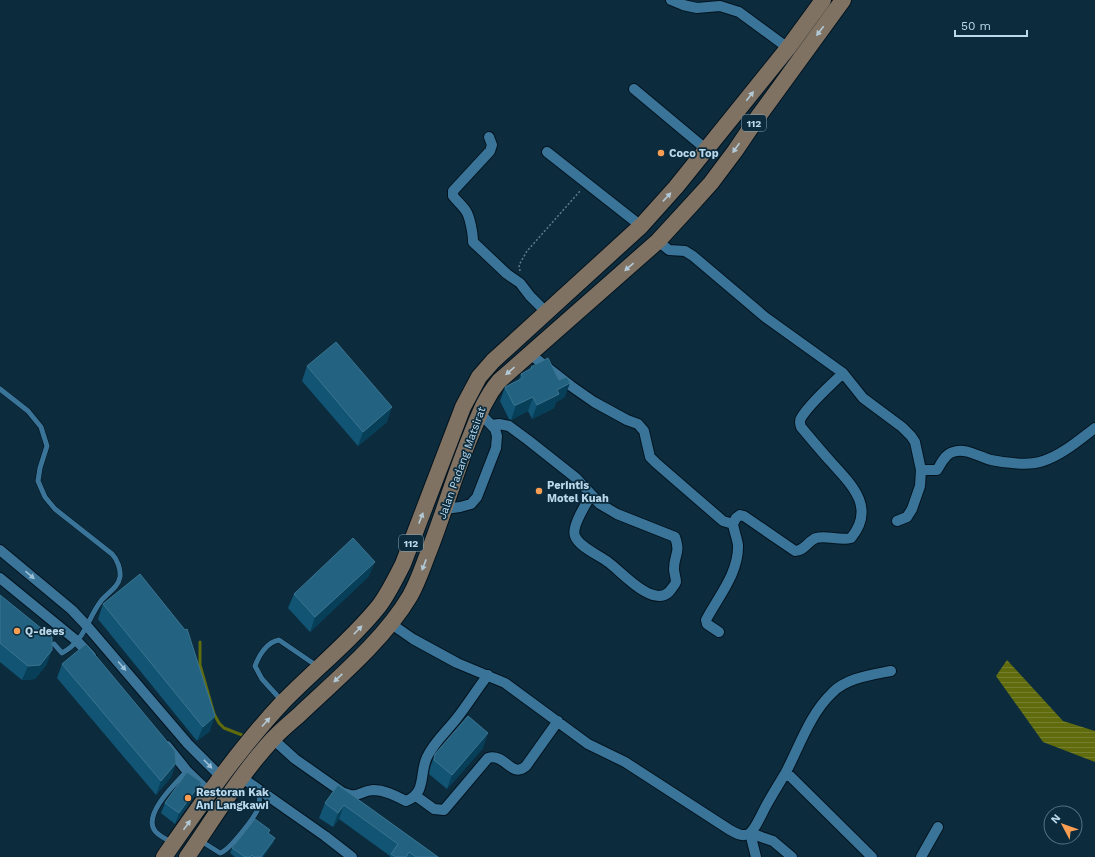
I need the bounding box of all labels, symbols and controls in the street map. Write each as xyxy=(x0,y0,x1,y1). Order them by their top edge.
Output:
scale bar xyxy=(955,12,1027,38)
text: 50 m xyxy=(961,19,991,33)
one-way arrow xyxy=(816,26,824,37)
one-way arrow xyxy=(745,91,754,102)
road number: 112 xyxy=(742,115,766,131)
one-way arrow xyxy=(732,143,740,154)
place label: Coco Top xyxy=(669,147,719,160)
marker: Coco Top xyxy=(656,148,666,158)
one-way arrow xyxy=(663,192,672,202)
one-way arrow xyxy=(624,262,634,272)
one-way arrow xyxy=(505,367,515,376)
street label: Jalan Padang Matsirat xyxy=(436,405,489,521)
place label: Perintis Motel Kuah xyxy=(547,479,609,505)
marker: Perintis Motel Kuah xyxy=(534,486,544,496)
one-way arrow xyxy=(418,511,424,523)
road number: 112 xyxy=(399,535,423,551)
one-way arrow xyxy=(421,559,427,571)
one-way arrow xyxy=(24,571,35,580)
place label: Q-dees xyxy=(25,625,65,638)
one-way arrow xyxy=(353,625,362,635)
marker: Q-dees xyxy=(12,626,22,636)
one-way arrow xyxy=(117,661,126,672)
one-way arrow xyxy=(333,673,343,683)
one-way arrow xyxy=(261,717,270,727)
one-way arrow xyxy=(203,759,212,769)
place label: Restoran Kak Ani Langkawi xyxy=(196,786,269,812)
marker: Restoran Kak Ani Langkawi xyxy=(183,793,193,803)
north arrow xyxy=(1043,805,1083,845)
text: N xyxy=(1048,811,1063,826)
one-way arrow xyxy=(183,820,191,831)

